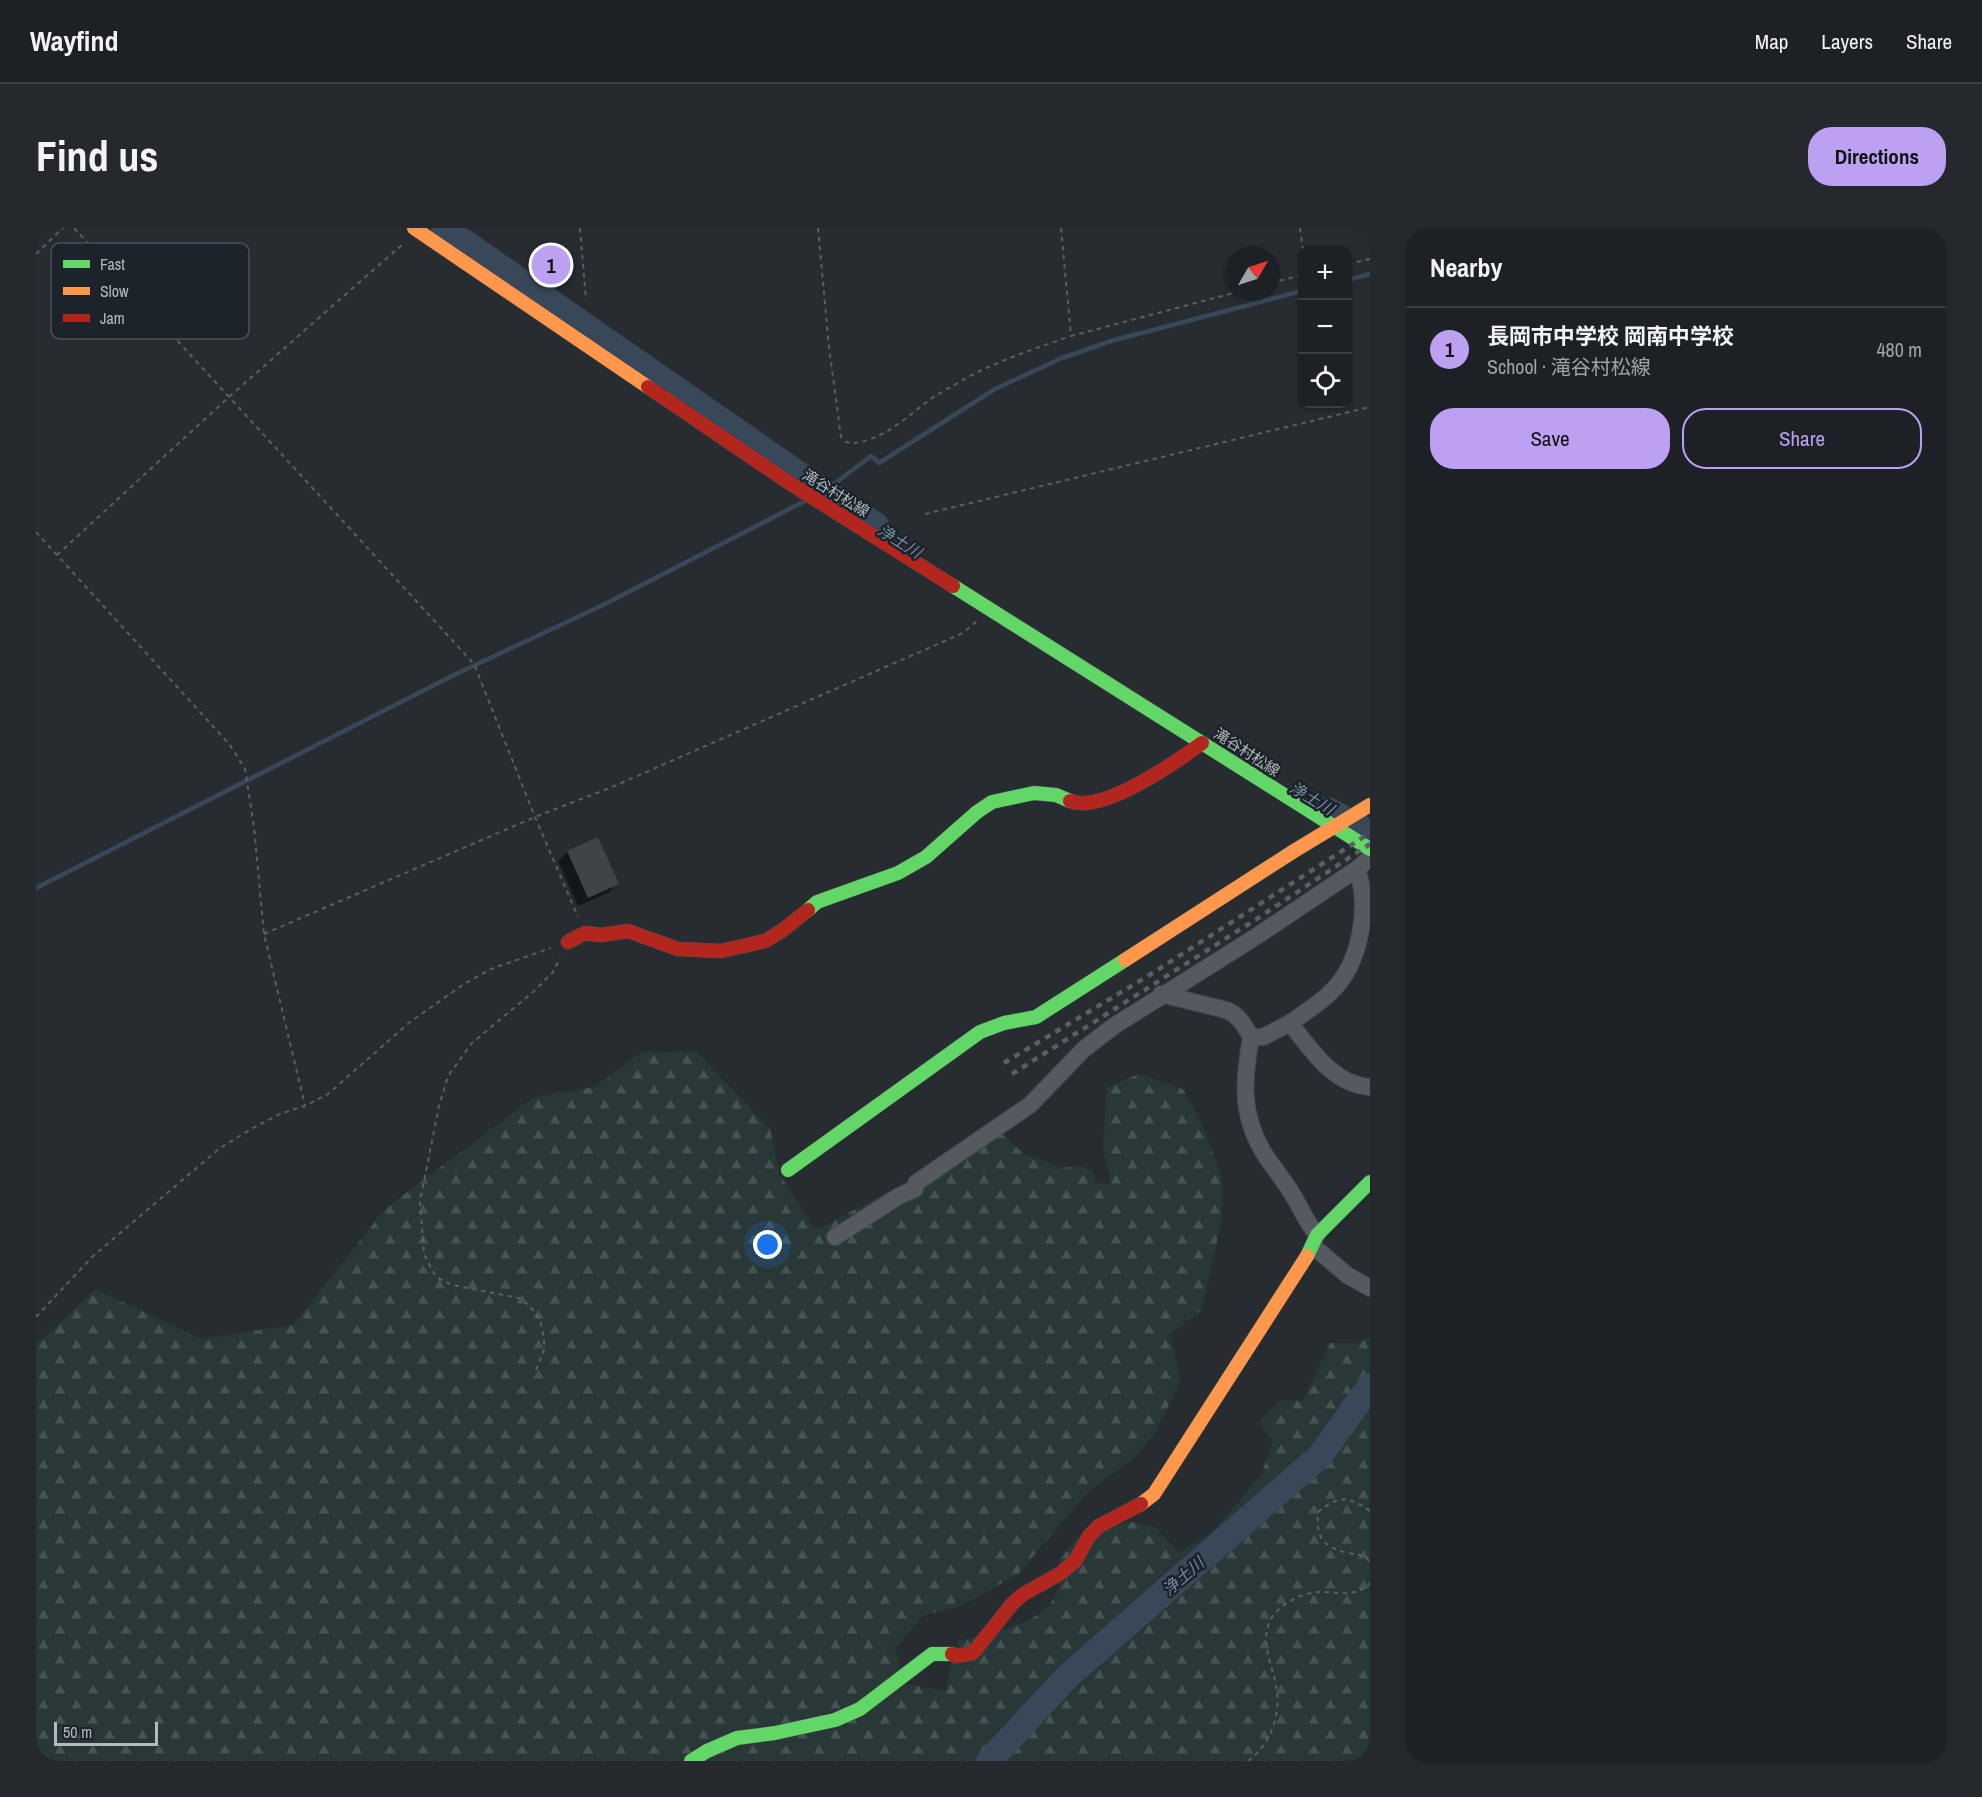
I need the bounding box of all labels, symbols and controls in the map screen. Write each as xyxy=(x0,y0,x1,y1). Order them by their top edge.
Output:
text: Wayfind xyxy=(30,22,118,60)
text: Map xyxy=(1755,27,1788,56)
text: Layers xyxy=(1821,27,1873,56)
text: Share xyxy=(1906,27,1952,56)
button: Directions xyxy=(1808,127,1946,186)
text: Find us xyxy=(36,128,158,184)
legend xyxy=(51,243,249,339)
pin: 1 xyxy=(532,243,570,288)
north arrow xyxy=(1226,246,1280,300)
map controls xyxy=(1298,246,1352,408)
button: + xyxy=(1298,246,1352,300)
text: Nearby xyxy=(1430,250,1502,285)
text: Fast xyxy=(100,253,125,275)
text: Slow xyxy=(100,280,129,302)
button: − xyxy=(1298,300,1352,354)
text: Jam xyxy=(100,307,125,329)
text: 長岡市中学校 岡南中学校 xyxy=(1487,321,1734,351)
text: 1 xyxy=(1445,336,1454,363)
text: 480 m xyxy=(1876,336,1922,363)
text: School · 滝谷村松線 xyxy=(1487,353,1651,380)
button: locate xyxy=(1298,354,1352,408)
button: Save xyxy=(1430,408,1670,469)
button: Share xyxy=(1682,408,1922,469)
street label: 滝谷村松線 xyxy=(799,464,873,522)
water label: 浄土川 xyxy=(874,519,928,564)
street label: 滝谷村松線 xyxy=(1210,723,1284,781)
water label: 浄土川 xyxy=(1286,776,1340,821)
your location xyxy=(753,1230,782,1259)
water label: 浄土川 xyxy=(1158,1551,1210,1600)
scale bar xyxy=(54,1719,158,1746)
text: 50 m xyxy=(63,1721,92,1743)

